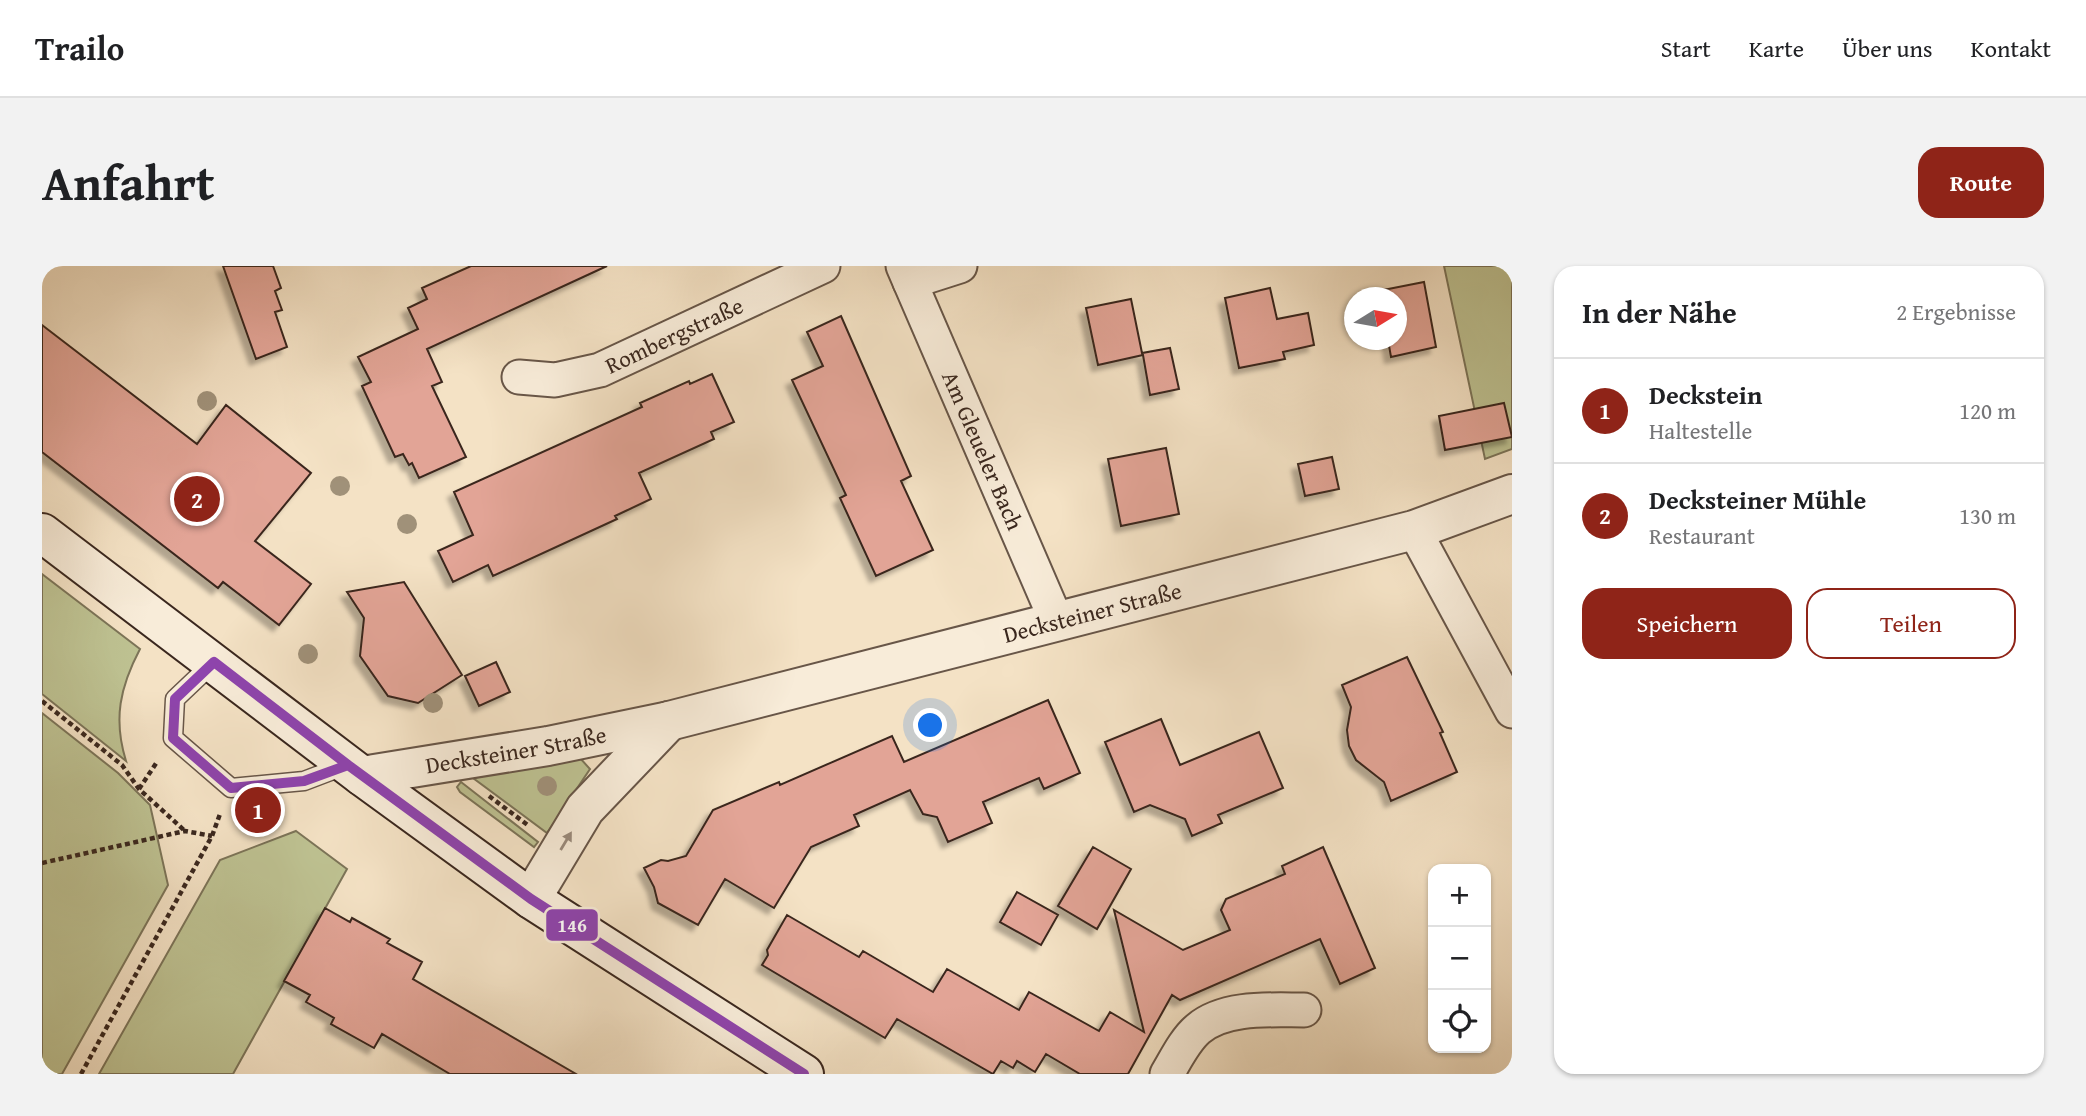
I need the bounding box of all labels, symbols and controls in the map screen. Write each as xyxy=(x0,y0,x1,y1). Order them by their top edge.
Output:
text: Trailo xyxy=(35,24,124,72)
text: Start xyxy=(1661,31,1711,66)
text: Karte xyxy=(1749,31,1804,66)
text: Über uns xyxy=(1842,31,1933,66)
text: Kontakt xyxy=(1971,31,2051,66)
text: Anfahrt xyxy=(42,146,215,218)
button: Route xyxy=(1918,147,2044,218)
north arrow xyxy=(1344,287,1407,350)
street label: Rombergstraße xyxy=(599,289,748,381)
text: In der Nähe xyxy=(1582,290,1737,334)
text: 2 Ergebnisse xyxy=(1896,295,2016,328)
street label: Am Gleueler Bach xyxy=(934,366,1032,535)
text: Deckstein xyxy=(1649,375,1762,414)
text: 1 xyxy=(1599,394,1611,427)
text: 120 m xyxy=(1959,394,2016,427)
text: Haltestelle xyxy=(1649,414,1752,447)
pin: 2 xyxy=(174,473,220,525)
text: Decksteiner Mühle xyxy=(1649,480,1866,519)
text: 2 xyxy=(1599,499,1611,532)
text: 130 m xyxy=(1959,499,2016,532)
text: Restaurant xyxy=(1649,519,1755,552)
street label: Decksteiner Straße xyxy=(1000,573,1185,651)
button: Speichern xyxy=(1582,588,1792,659)
button: Teilen xyxy=(1806,588,2016,659)
your location xyxy=(913,708,947,742)
street label: Decksteiner Straße xyxy=(423,717,609,782)
pin: 1 xyxy=(235,784,281,836)
one-way arrow xyxy=(560,831,572,850)
map controls xyxy=(1428,864,1491,1053)
button: + xyxy=(1428,864,1491,927)
line badge: 146 xyxy=(545,908,599,942)
text: 146 xyxy=(557,911,587,939)
button: − xyxy=(1428,927,1491,990)
button: locate xyxy=(1428,990,1491,1053)

